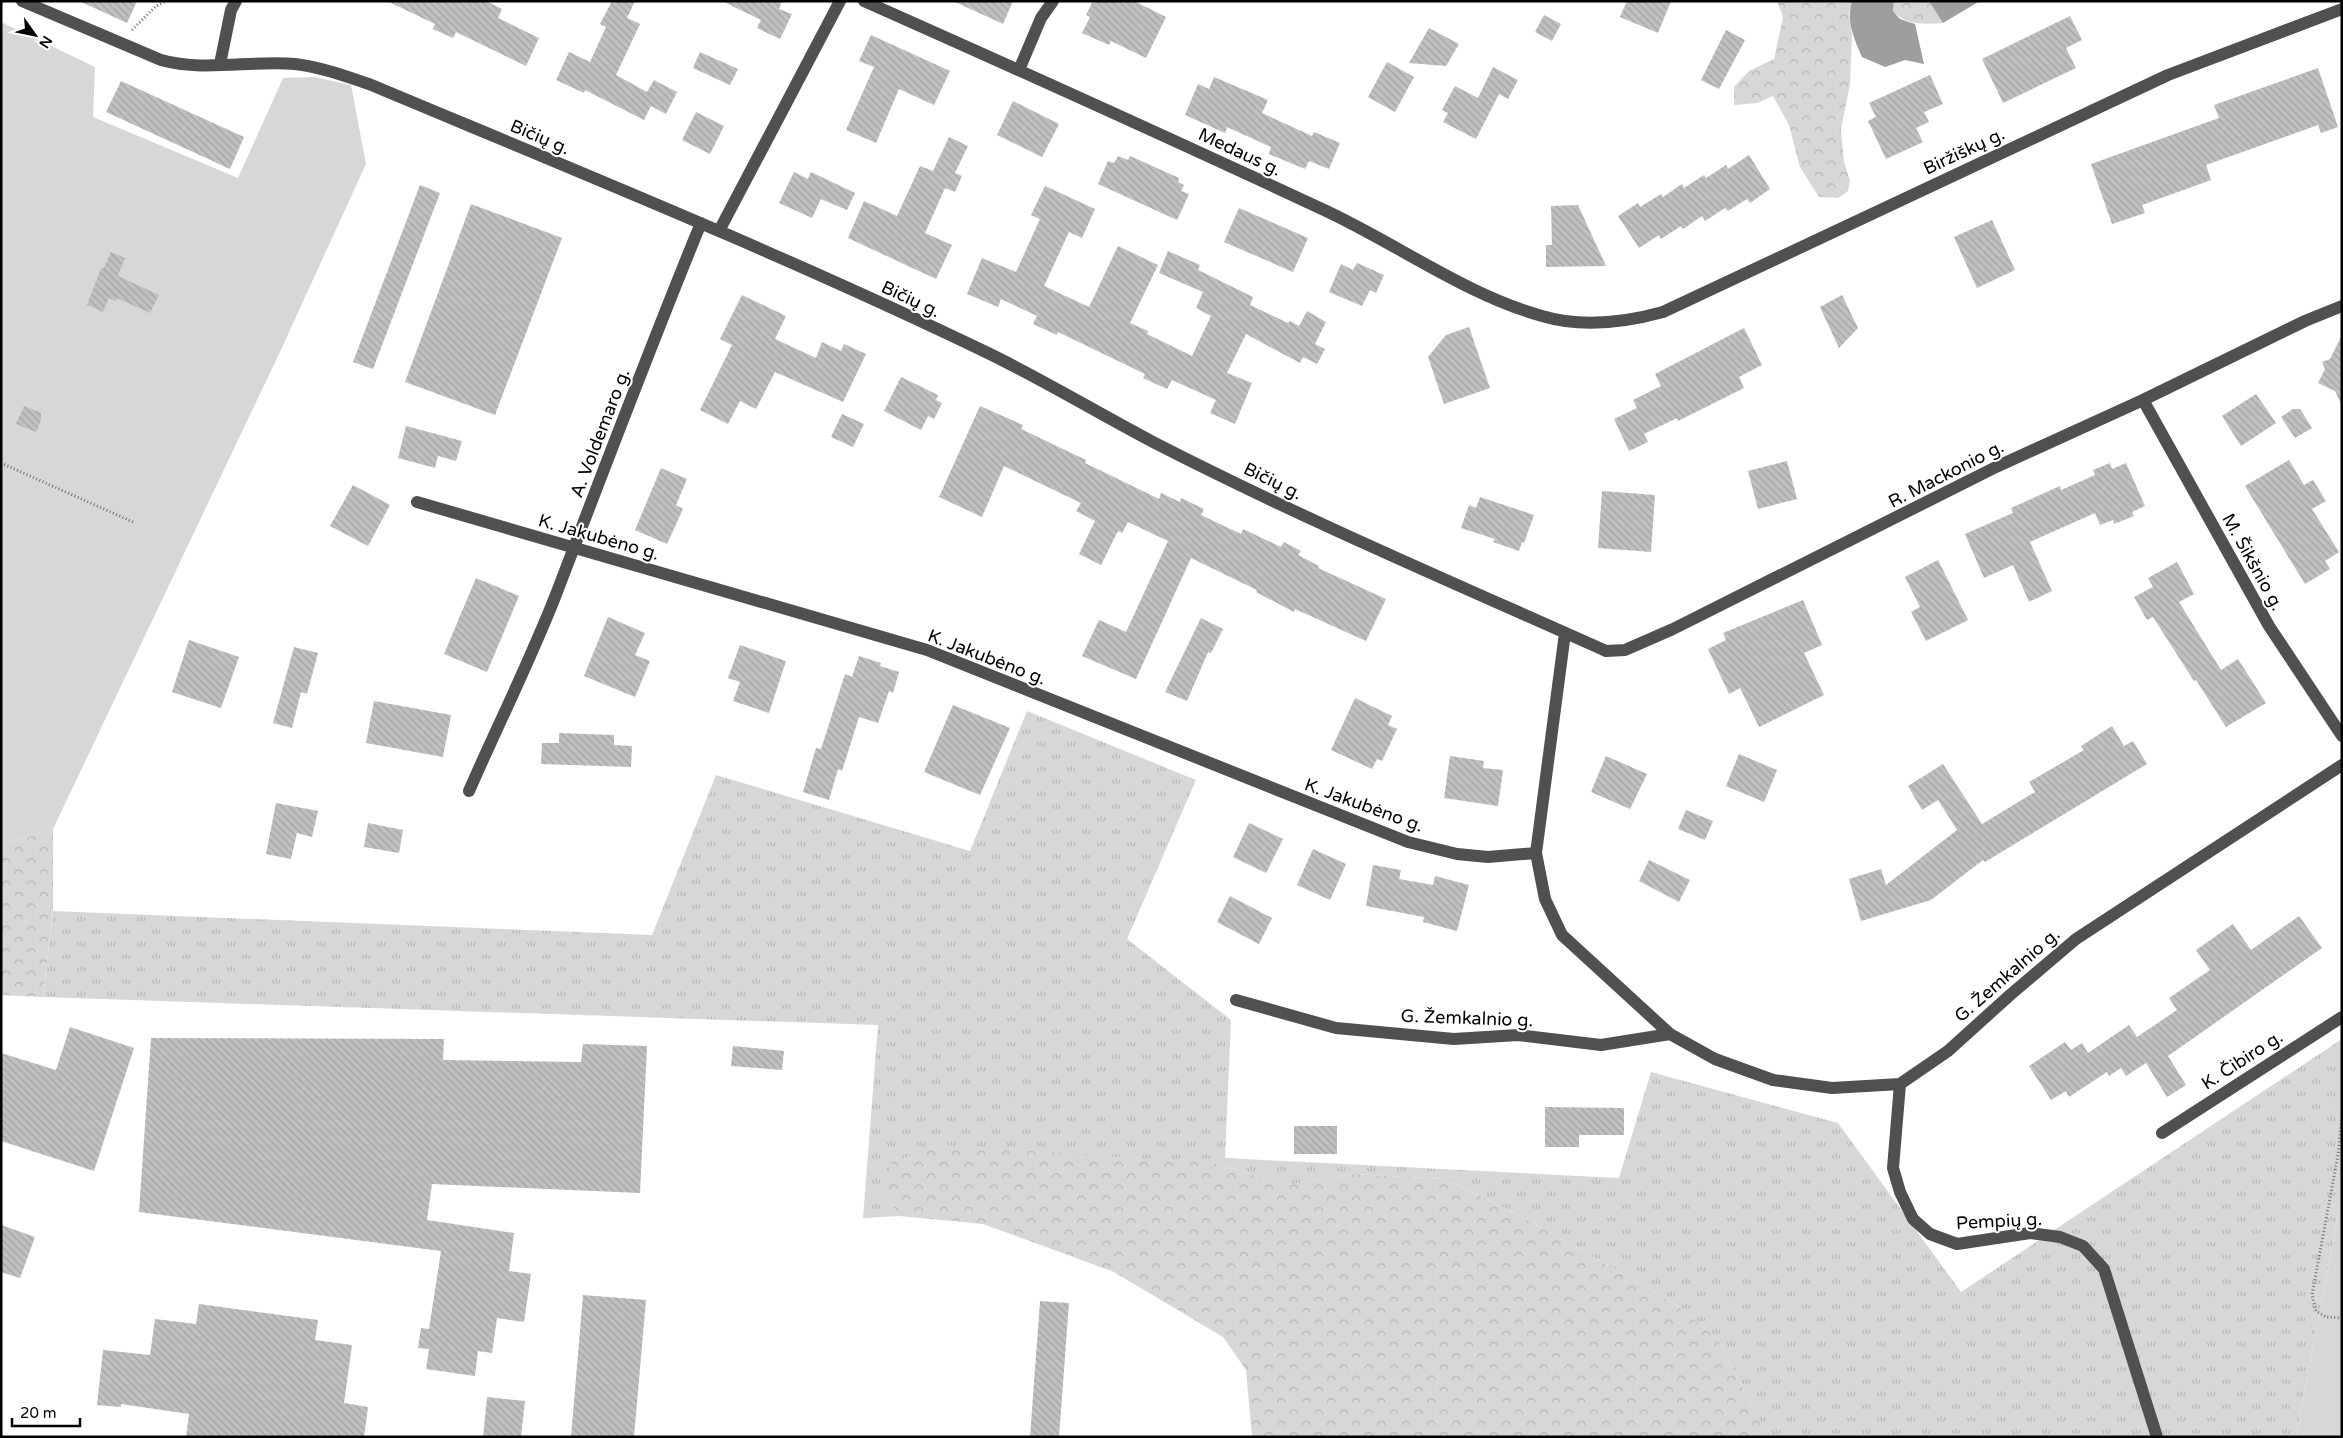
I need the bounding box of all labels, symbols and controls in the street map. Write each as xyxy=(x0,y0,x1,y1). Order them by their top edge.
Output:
north arrow xyxy=(10,10,60,60)
text: N xyxy=(35,32,56,51)
street label: Bičių g. xyxy=(507,115,573,159)
street label: Medaus g. xyxy=(1195,123,1285,181)
street label: Biržiškų g. xyxy=(1920,123,2008,179)
street label: Bičių g. xyxy=(878,276,944,322)
street label: A. Voldemaro g. xyxy=(565,365,635,501)
street label: R. Mackonio g. xyxy=(1884,435,2008,513)
street label: Bičių g. xyxy=(1240,457,1306,505)
street label: K. Jakubėno g. xyxy=(536,509,662,565)
street label: M. Šikšnio g. xyxy=(2217,510,2289,614)
street label: K. Jakubėno g. xyxy=(925,624,1049,690)
street label: K. Jakubėno g. xyxy=(1302,773,1426,837)
street label: G. Žemkalnio g. xyxy=(1950,923,2064,1027)
street label: G. Žemkalnio g. xyxy=(1400,1005,1534,1031)
street label: K. Čibiro g. xyxy=(2197,1026,2287,1094)
street label: Pempių g. xyxy=(1955,1208,2043,1234)
scale bar xyxy=(12,1396,80,1428)
text: 20 m xyxy=(20,1404,57,1422)

